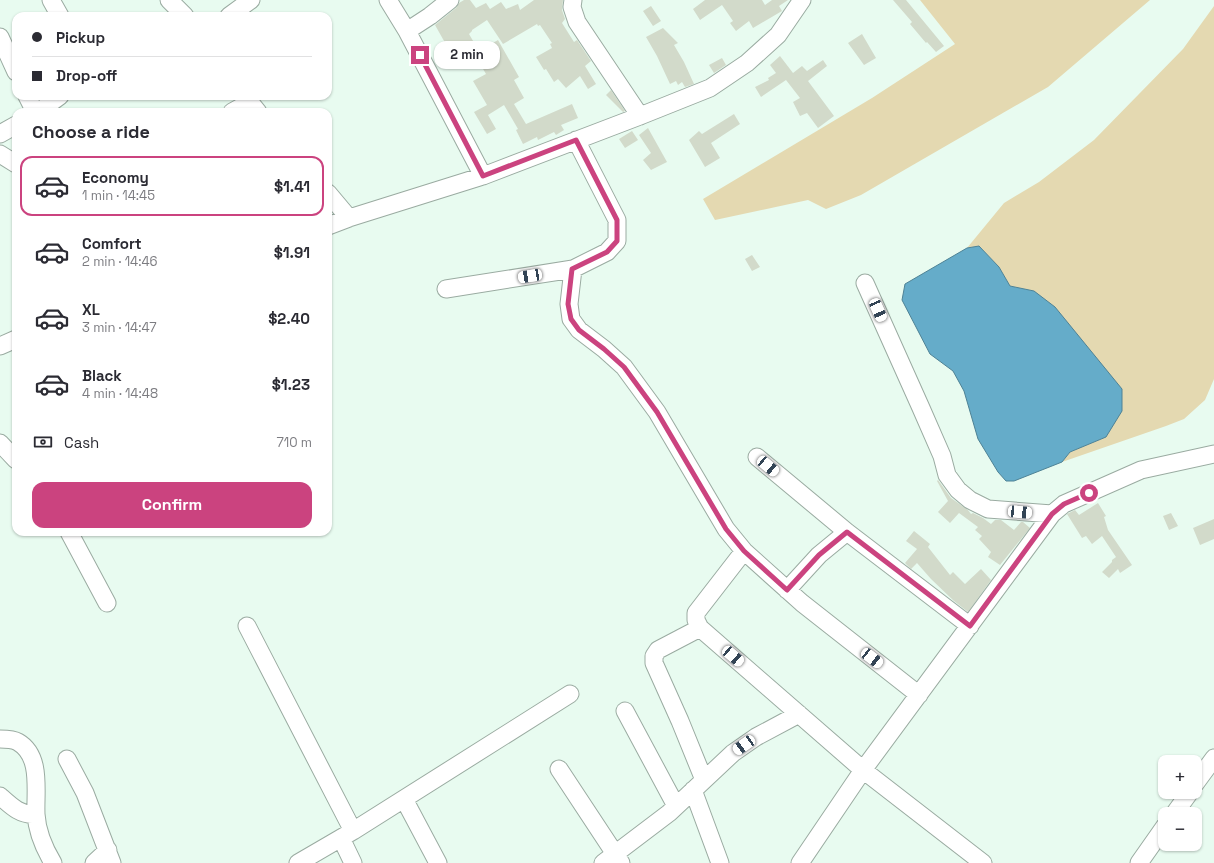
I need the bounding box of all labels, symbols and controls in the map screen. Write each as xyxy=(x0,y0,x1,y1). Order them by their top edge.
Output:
text: Pickup xyxy=(56,28,105,47)
callout: 2 min xyxy=(434,41,500,69)
route end xyxy=(411,46,429,64)
text: 2 min xyxy=(450,46,484,63)
text: Drop-off xyxy=(56,66,117,85)
text: Choose a ride xyxy=(32,120,150,143)
icon: car xyxy=(34,168,70,204)
text: Economy xyxy=(82,168,149,187)
text: $1.41 xyxy=(274,177,310,196)
text: 1 min · 14:45 xyxy=(82,187,155,204)
icon: car xyxy=(34,234,70,270)
text: Comfort xyxy=(82,234,142,253)
text: $1.91 xyxy=(274,243,310,262)
text: 2 min · 14:46 xyxy=(82,253,158,270)
car xyxy=(517,268,543,284)
car xyxy=(868,297,888,323)
icon: car xyxy=(34,300,70,336)
text: XL xyxy=(82,300,100,319)
text: $2.40 xyxy=(268,309,310,328)
text: 3 min · 14:47 xyxy=(82,319,157,336)
icon: car xyxy=(34,366,70,402)
text: Black xyxy=(82,366,122,385)
text: $1.23 xyxy=(272,375,310,394)
text: 4 min · 14:48 xyxy=(82,385,158,402)
icon: cash xyxy=(32,431,54,453)
text: Cash xyxy=(64,433,99,452)
text: 710 m xyxy=(277,434,312,451)
car xyxy=(755,454,781,478)
button: Confirm xyxy=(32,482,312,528)
route start xyxy=(1080,484,1098,502)
car xyxy=(1008,505,1032,519)
car xyxy=(720,644,746,668)
car xyxy=(859,646,885,670)
car xyxy=(731,733,757,757)
map controls xyxy=(1158,755,1202,851)
button: + xyxy=(1158,755,1202,799)
button: − xyxy=(1158,807,1202,851)

